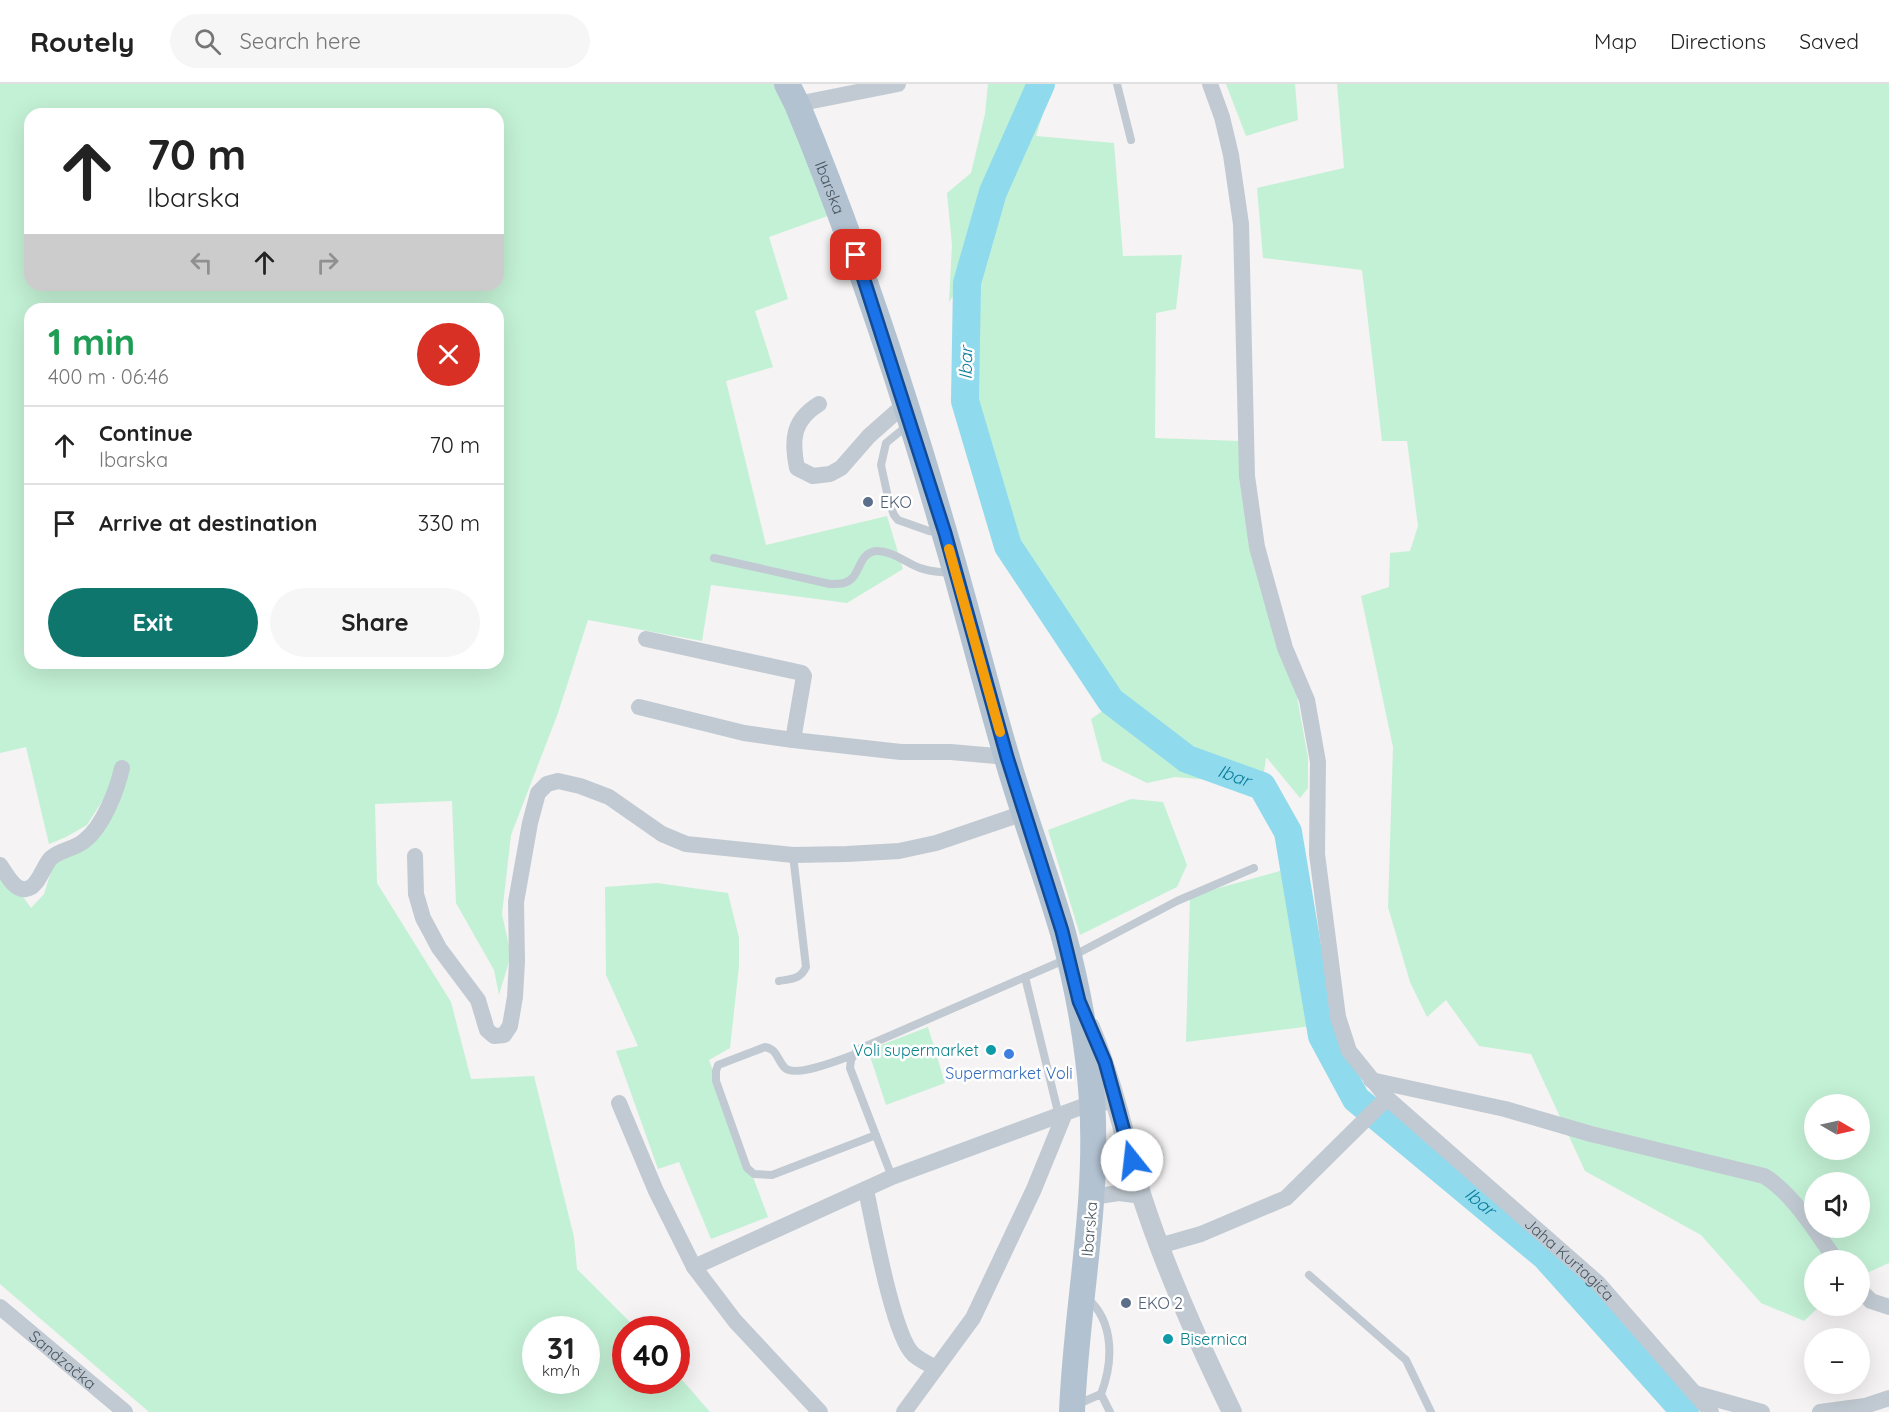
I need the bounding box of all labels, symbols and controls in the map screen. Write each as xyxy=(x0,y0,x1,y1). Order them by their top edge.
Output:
search box xyxy=(170,14,590,68)
text: Routely xyxy=(30,24,134,59)
icon: search xyxy=(191,25,224,58)
text: Search here xyxy=(239,27,361,55)
text: Map xyxy=(1594,28,1637,54)
text: Directions xyxy=(1670,28,1766,54)
text: Saved xyxy=(1799,28,1859,54)
text: 70 m xyxy=(147,128,246,181)
icon: ahead xyxy=(48,132,126,210)
street label: Ibarska xyxy=(811,158,849,217)
text: Ibarska xyxy=(147,180,240,214)
pin xyxy=(830,229,881,280)
icon: arrive xyxy=(839,238,872,271)
icon: left xyxy=(185,246,218,279)
icon: ahead xyxy=(248,246,281,279)
icon: right xyxy=(311,246,344,279)
text: 1 min xyxy=(48,319,135,364)
button: close xyxy=(417,323,480,386)
water label: Ibar xyxy=(954,344,977,380)
text: 400 m · 06:46 xyxy=(48,364,169,389)
text: Continue xyxy=(99,419,193,447)
icon: ahead xyxy=(48,429,81,462)
text: 70 m xyxy=(430,431,480,459)
text: Ibarska xyxy=(99,447,168,472)
place label: EKO xyxy=(880,492,912,512)
marker: EKO xyxy=(861,495,875,509)
icon: arrive xyxy=(48,507,81,540)
text: Arrive at destination xyxy=(99,509,317,537)
text: 330 m xyxy=(418,509,480,537)
button: Exit xyxy=(48,588,258,657)
button: Share xyxy=(270,588,480,657)
water label: Ibar xyxy=(1215,759,1256,793)
place label: Voli supermarket xyxy=(853,1040,979,1060)
marker: Voli supermarket xyxy=(984,1043,998,1057)
marker: Supermarket Voli xyxy=(1002,1047,1016,1061)
place label: Supermarket Voli xyxy=(945,1063,1073,1083)
north arrow xyxy=(1804,1094,1870,1160)
map controls xyxy=(1804,1094,1870,1394)
position arrow xyxy=(1100,1128,1164,1192)
button: sound xyxy=(1804,1172,1870,1238)
water label: Ibar xyxy=(1460,1182,1502,1222)
street label: Ibarska xyxy=(1077,1201,1101,1257)
street label: Jaha Kurtagića xyxy=(1521,1213,1619,1305)
button: + xyxy=(1804,1250,1870,1316)
place label: EKO 2 xyxy=(1138,1293,1183,1313)
marker: EKO 2 xyxy=(1119,1296,1133,1310)
speed limit sign: 40 xyxy=(612,1316,690,1394)
street label: Sandzačka xyxy=(25,1326,100,1394)
button: − xyxy=(1804,1328,1870,1394)
text: 31 xyxy=(547,1329,575,1367)
place label: Bisernica xyxy=(1180,1329,1247,1349)
marker: Bisernica xyxy=(1161,1332,1175,1346)
text: km/h xyxy=(542,1361,580,1380)

